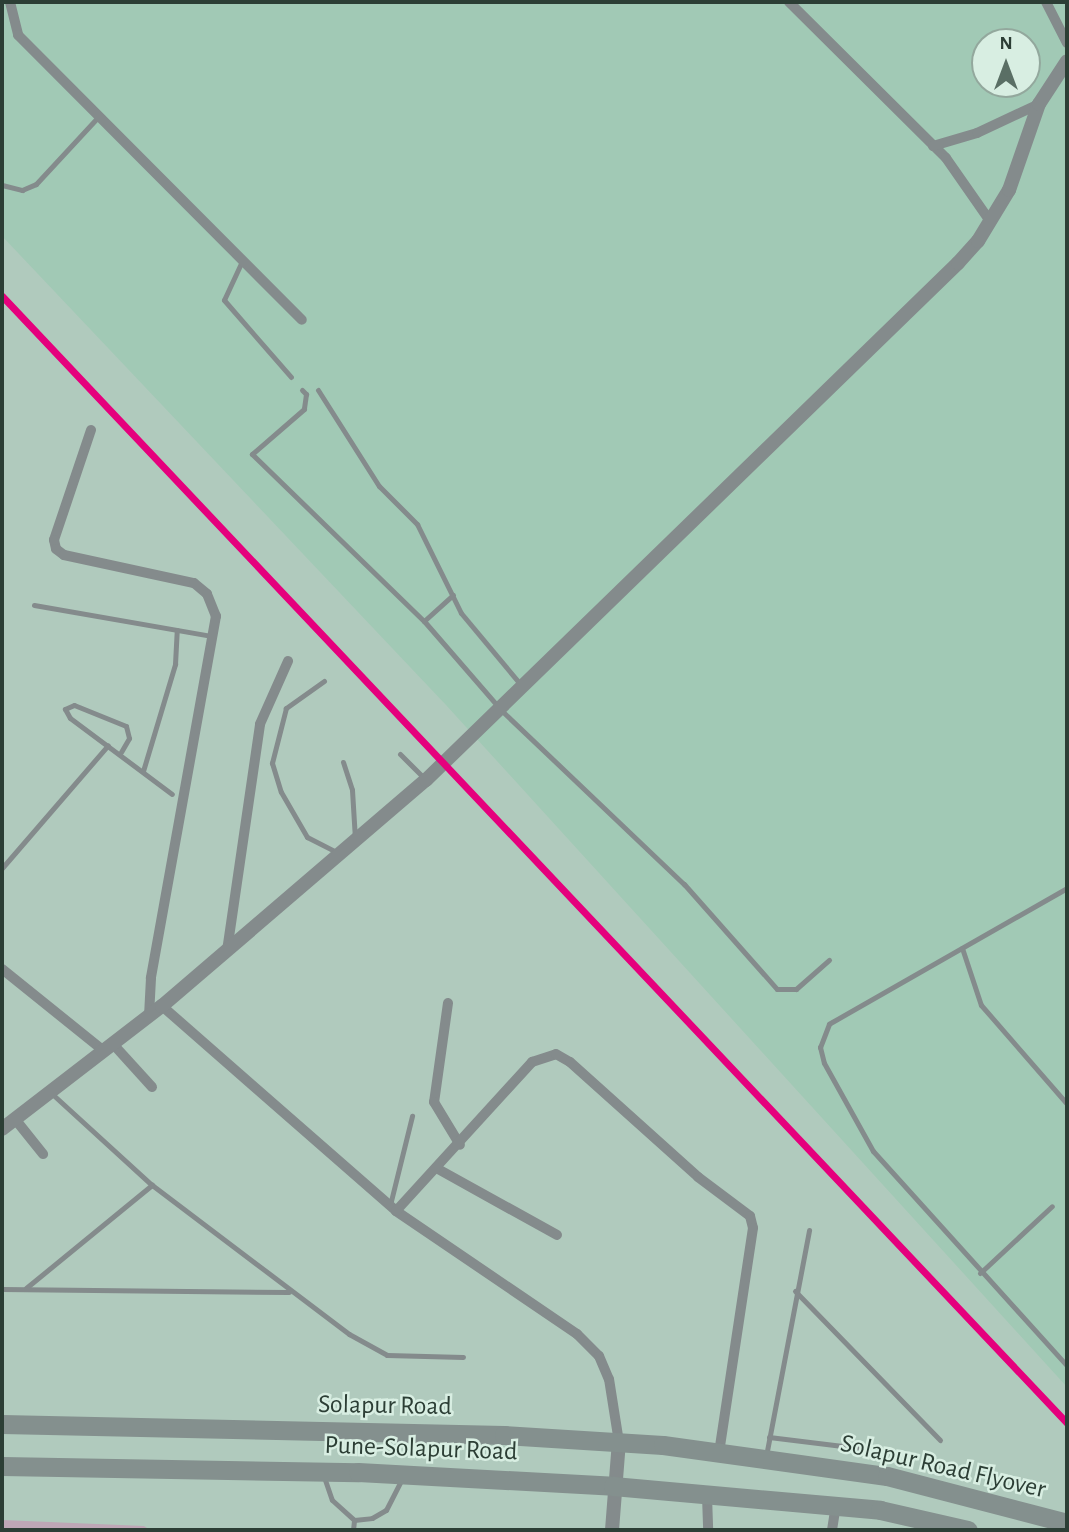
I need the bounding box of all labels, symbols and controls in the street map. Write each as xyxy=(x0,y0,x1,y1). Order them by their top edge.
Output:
north arrow xyxy=(971,28,1041,98)
text: N xyxy=(999,34,1013,53)
street label: Solapur Road xyxy=(318,1389,452,1423)
street label: Solapur Road Flyover xyxy=(837,1428,1049,1506)
street label: Pune-Solapur Road xyxy=(324,1430,518,1468)

